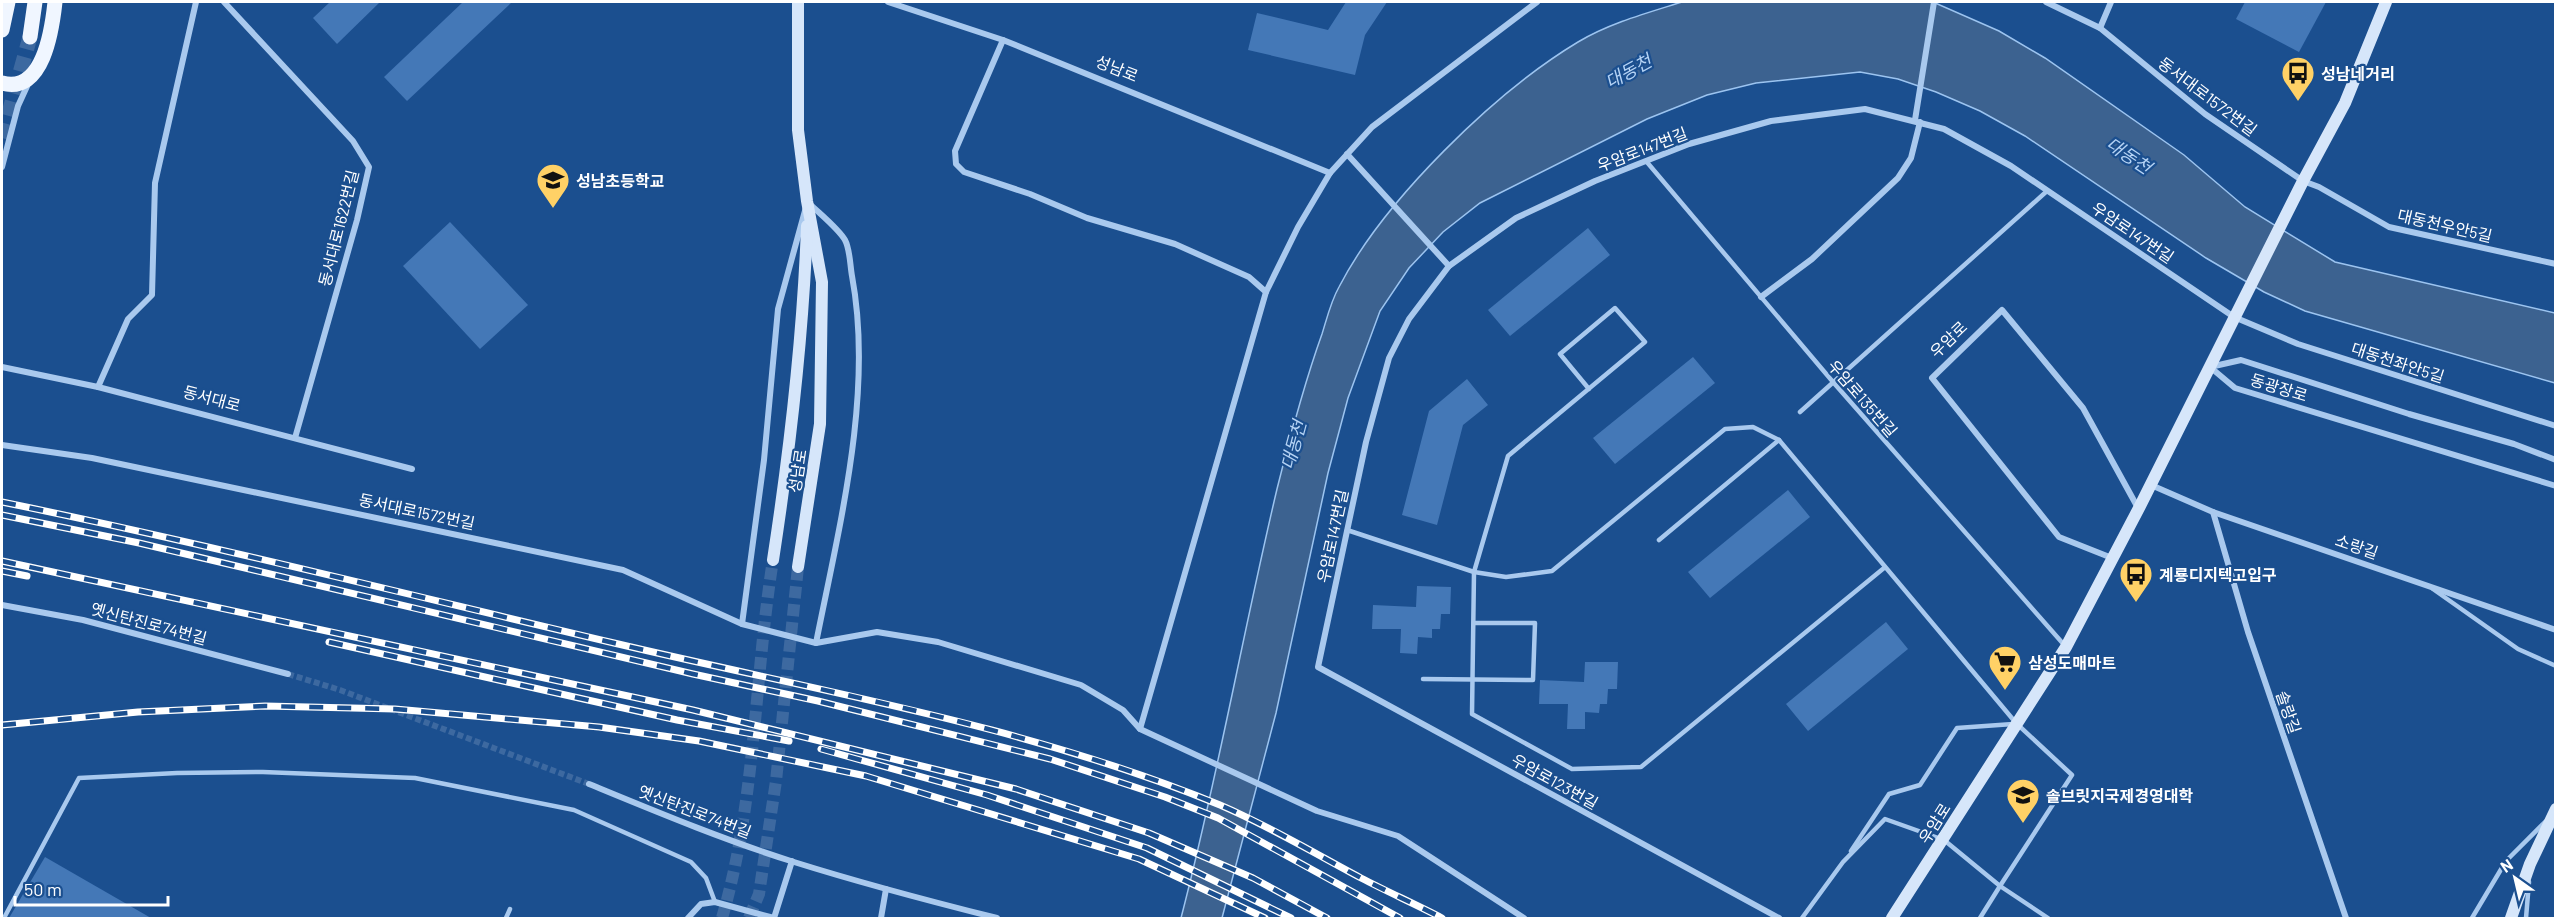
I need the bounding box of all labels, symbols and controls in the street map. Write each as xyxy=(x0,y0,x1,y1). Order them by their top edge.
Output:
water label: 대동천 xyxy=(1601,48,1657,93)
street label: 성남로 xyxy=(1093,51,1141,85)
street label: 동서대로1572번길 xyxy=(2155,53,2261,139)
bus stop icon: 성남네거리 xyxy=(2280,55,2316,102)
place label: 성남네거리 xyxy=(2321,64,2395,83)
street label: 우암로147번길 xyxy=(1594,123,1690,175)
water label: 대동천 xyxy=(2102,132,2158,179)
school or university icon: 성남초등학교 xyxy=(535,162,571,209)
street label: 동서대로1622번길 xyxy=(314,168,362,288)
place label: 성남초등학교 xyxy=(576,171,665,190)
street label: 우암로147번길 xyxy=(2088,198,2178,266)
street label: 대동천우안5길 xyxy=(2396,205,2494,245)
street label: 우암로 xyxy=(1926,317,1971,361)
street label: 대동천좌안5길 xyxy=(2349,338,2447,386)
street label: 우암로135번길 xyxy=(1824,356,1902,440)
street label: 동광장로 xyxy=(2248,369,2310,405)
street label: 동서대로 xyxy=(181,381,243,415)
water label: 대동천 xyxy=(1276,416,1311,472)
street label: 성남로 xyxy=(784,447,810,494)
street label: 우암로147번길 xyxy=(1313,488,1351,584)
street label: 동서대로1572번길 xyxy=(357,489,477,533)
street label: 소랑길 xyxy=(2333,530,2381,562)
bus stop icon: 계룡디지텍고입구 xyxy=(2118,556,2154,603)
place label: 계룡디지텍고입구 xyxy=(2159,565,2277,584)
street label: 옛신탄진로74번길 xyxy=(89,598,209,648)
supermarket icon: 삼성도매마트 xyxy=(1987,644,2023,691)
place label: 삼성도매마트 xyxy=(2028,653,2117,672)
street label: 솔랑길 xyxy=(2273,688,2305,736)
street label: 우암로123번길 xyxy=(1508,749,1602,813)
school or university icon: 솔브릿지국제경영대학 xyxy=(2005,777,2041,824)
street label: 옛신탄진로74번길 xyxy=(636,781,754,841)
place label: 솔브릿지국제경영대학 xyxy=(2046,786,2193,805)
street label: 우암로 xyxy=(1914,799,1954,847)
north arrow xyxy=(2485,848,2545,908)
text: N xyxy=(2497,854,2516,876)
scale bar xyxy=(15,869,168,907)
text: 50 m xyxy=(24,878,62,900)

